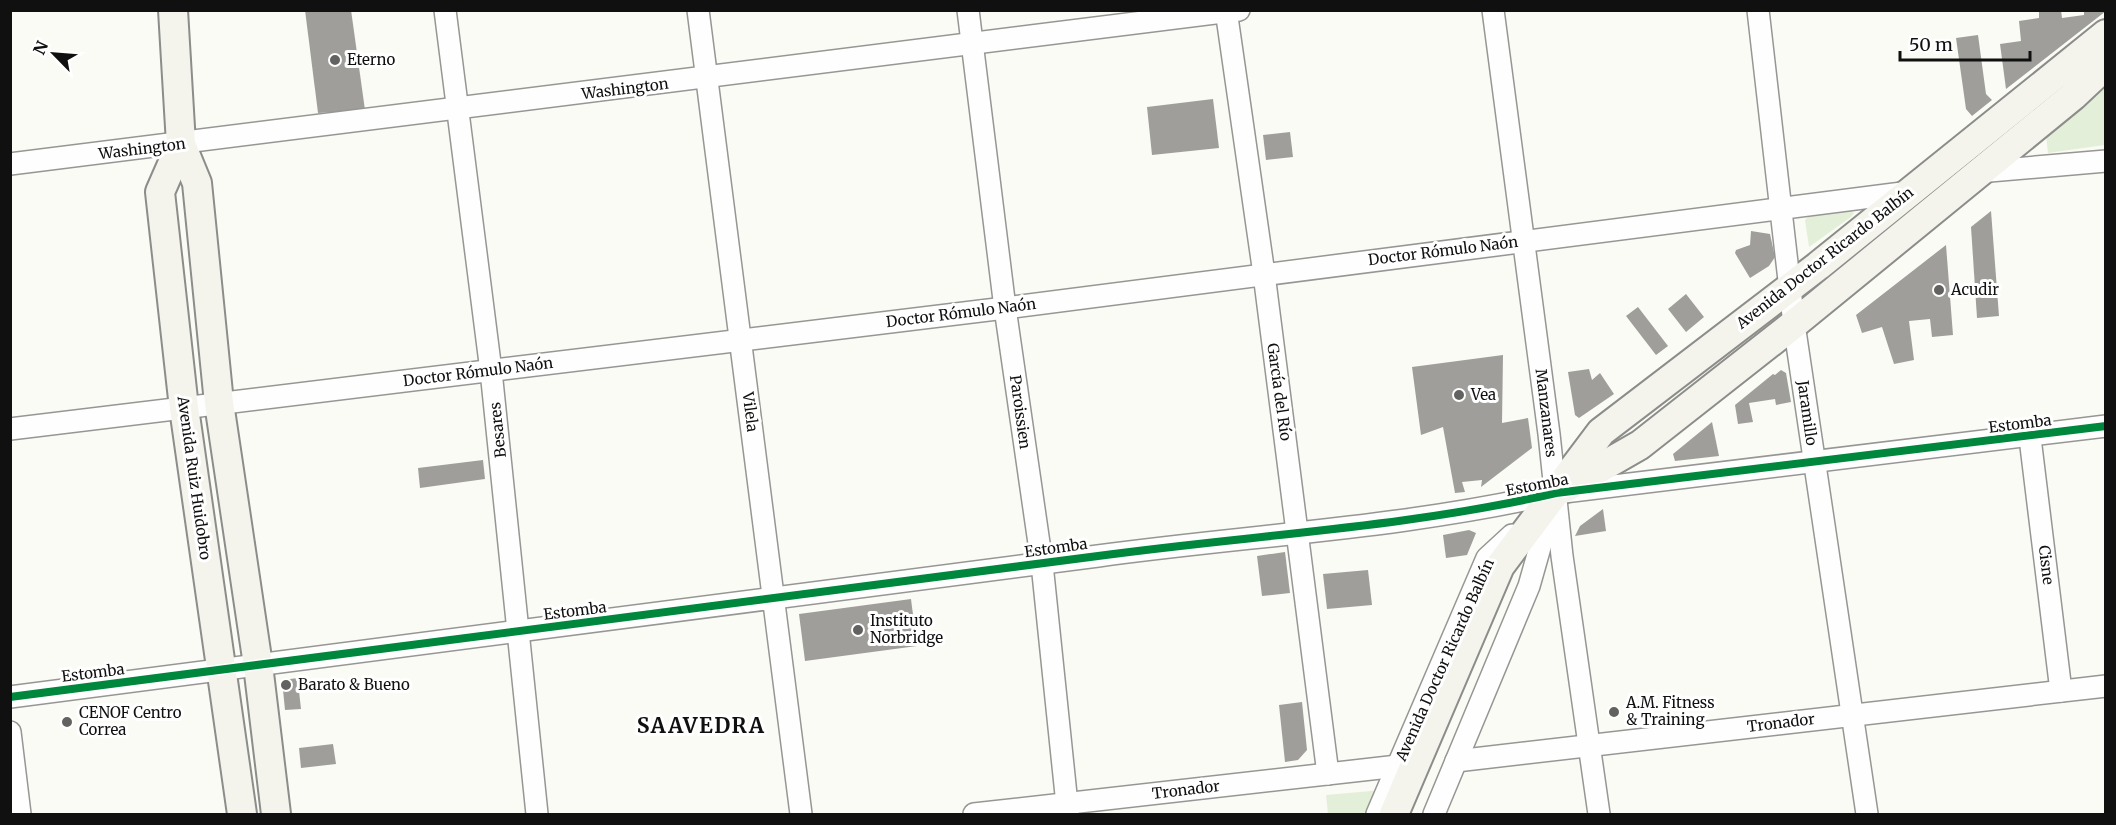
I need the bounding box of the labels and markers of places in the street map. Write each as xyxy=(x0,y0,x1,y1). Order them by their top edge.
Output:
place label: Eterno xyxy=(347,50,395,69)
marker: Eterno xyxy=(328,53,342,67)
place label: Acudir xyxy=(1950,280,1999,299)
marker: Acudir xyxy=(1932,283,1946,297)
place label: Vea xyxy=(1470,385,1496,404)
marker: Vea xyxy=(1452,388,1466,402)
place label: Instituto Norbridge xyxy=(870,611,943,647)
marker: Instituto Norbridge xyxy=(851,623,865,637)
place label: Barato & Bueno xyxy=(298,675,410,694)
marker: Barato & Bueno xyxy=(279,678,293,692)
place label: A.M. Fitness & Training xyxy=(1625,693,1715,729)
place label: CENOF Centro Correa xyxy=(79,703,182,739)
marker: A.M. Fitness & Training xyxy=(1607,705,1621,719)
marker: CENOF Centro Correa xyxy=(60,715,74,729)

